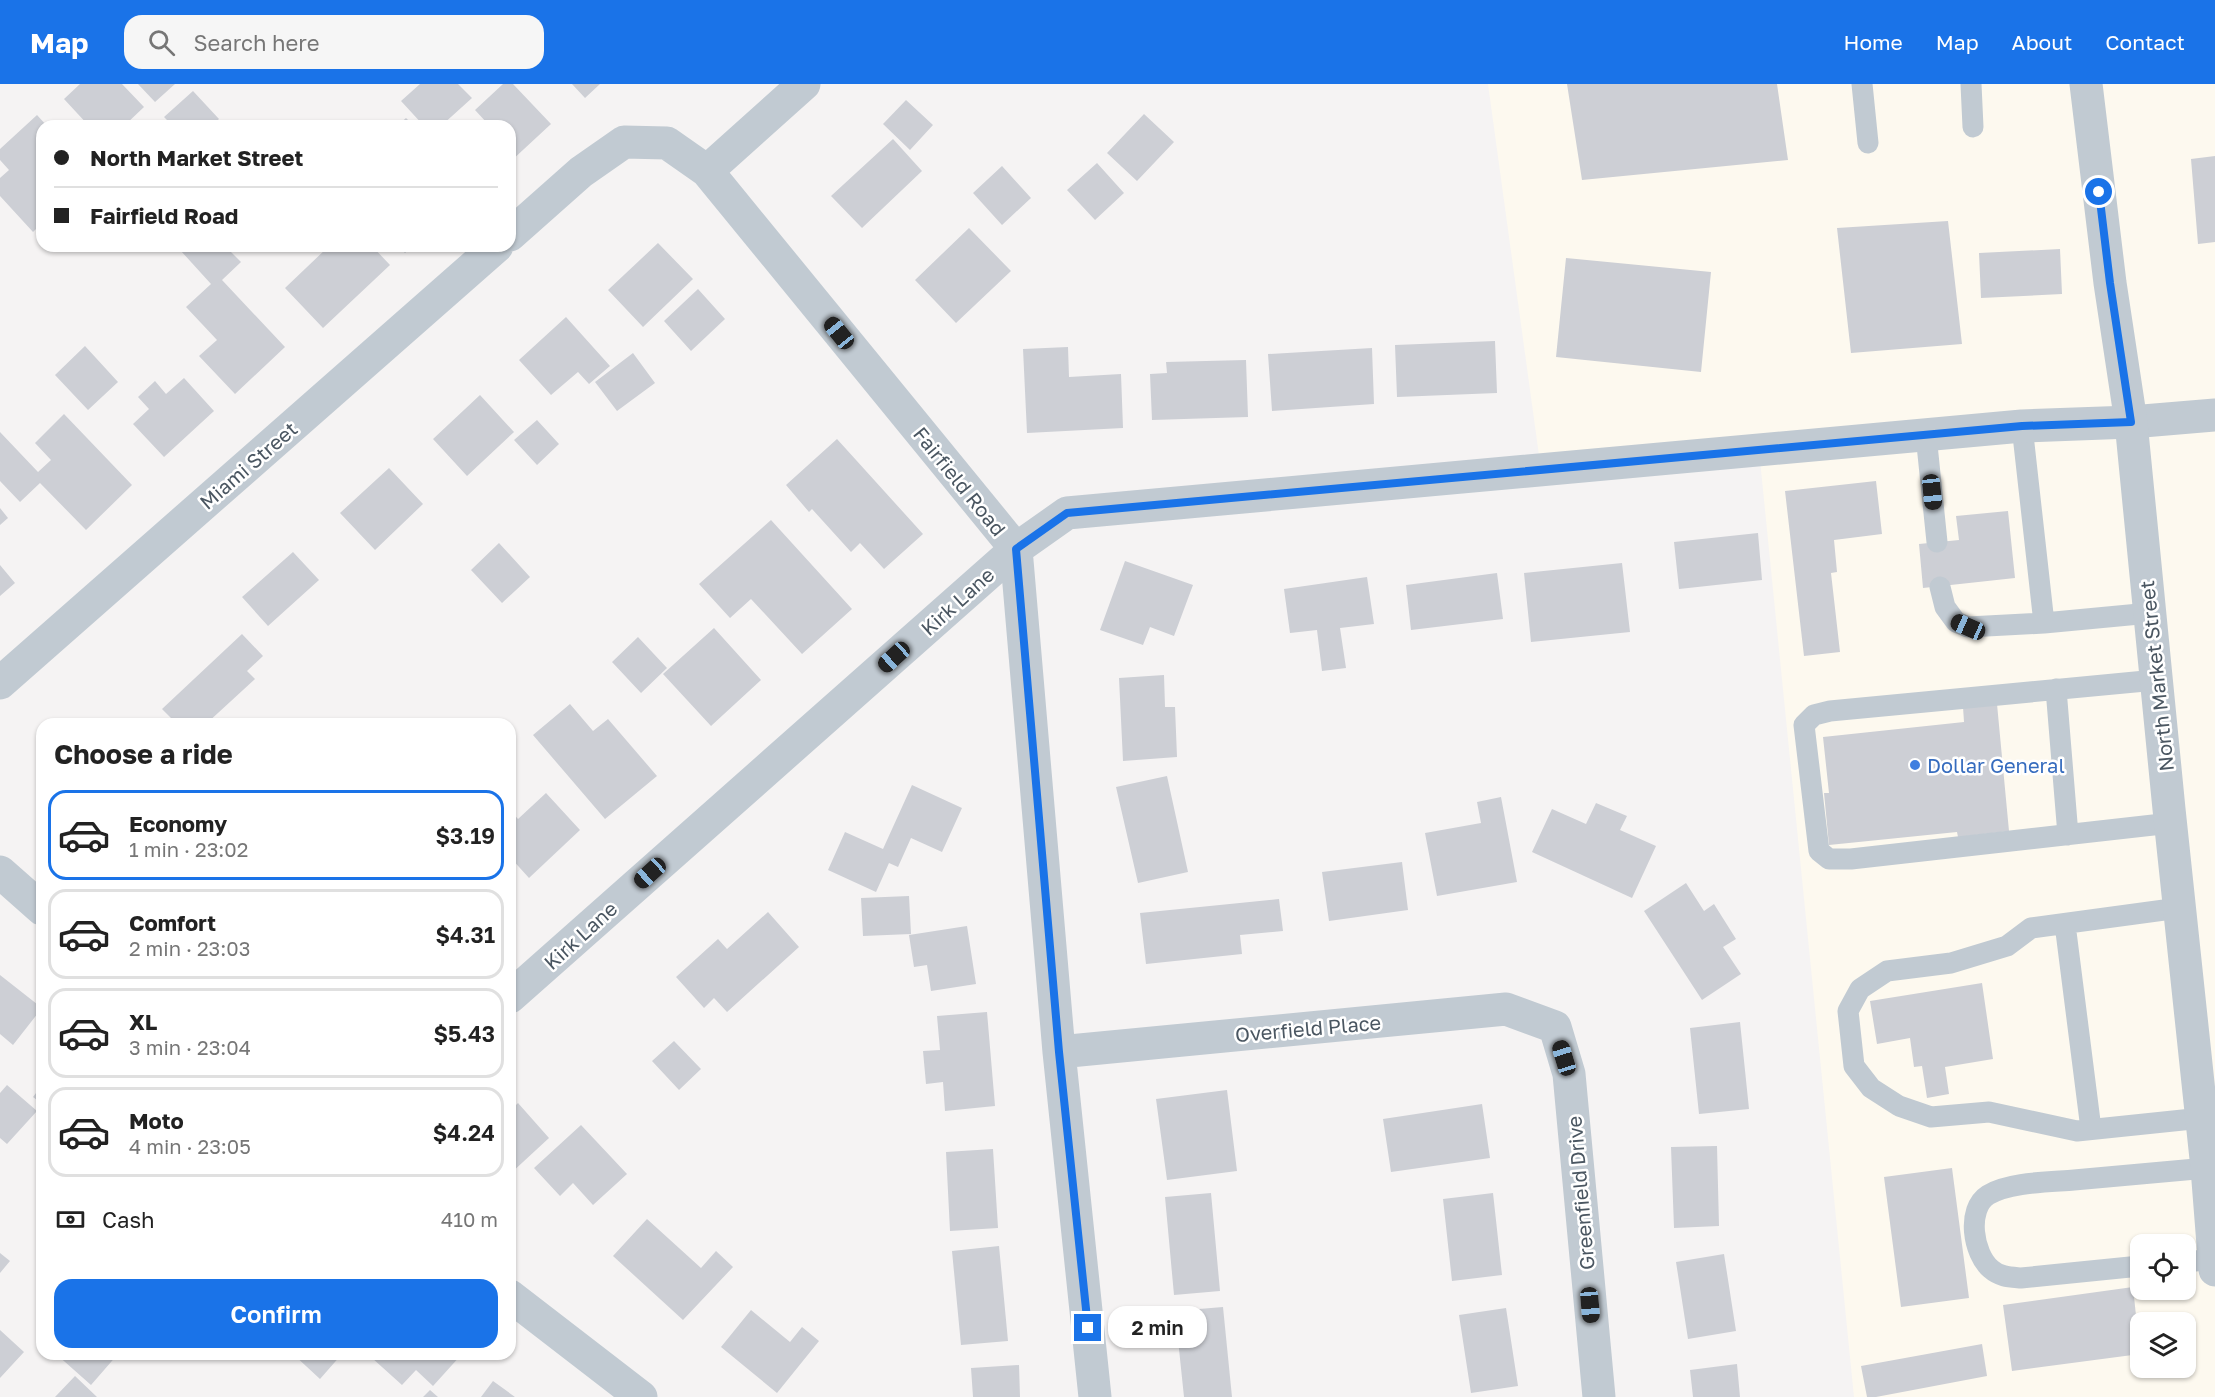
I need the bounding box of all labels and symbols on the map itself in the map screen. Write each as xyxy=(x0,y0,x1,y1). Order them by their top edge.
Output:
route start xyxy=(2085,178,2112,205)
car xyxy=(821,313,857,353)
street label: Miami Street xyxy=(194,416,302,514)
street label: Fairfield Road xyxy=(909,422,1011,540)
car xyxy=(1921,473,1943,511)
street label: Kirk Lane xyxy=(916,562,998,640)
street label: North Market Street xyxy=(2134,579,2178,773)
car xyxy=(1948,611,1988,643)
car xyxy=(875,638,913,676)
place label: Dollar General xyxy=(1927,753,2065,777)
marker: Dollar General xyxy=(1908,758,1922,772)
car xyxy=(631,854,669,892)
street label: Kirk Lane xyxy=(539,896,621,974)
street label: Overfield Place xyxy=(1234,1010,1382,1046)
car xyxy=(1550,1038,1578,1078)
street label: Greenfield Drive xyxy=(1561,1115,1599,1271)
car xyxy=(1579,1286,1601,1324)
callout: 2 min xyxy=(1109,1307,1208,1349)
route end xyxy=(1074,1314,1101,1341)

